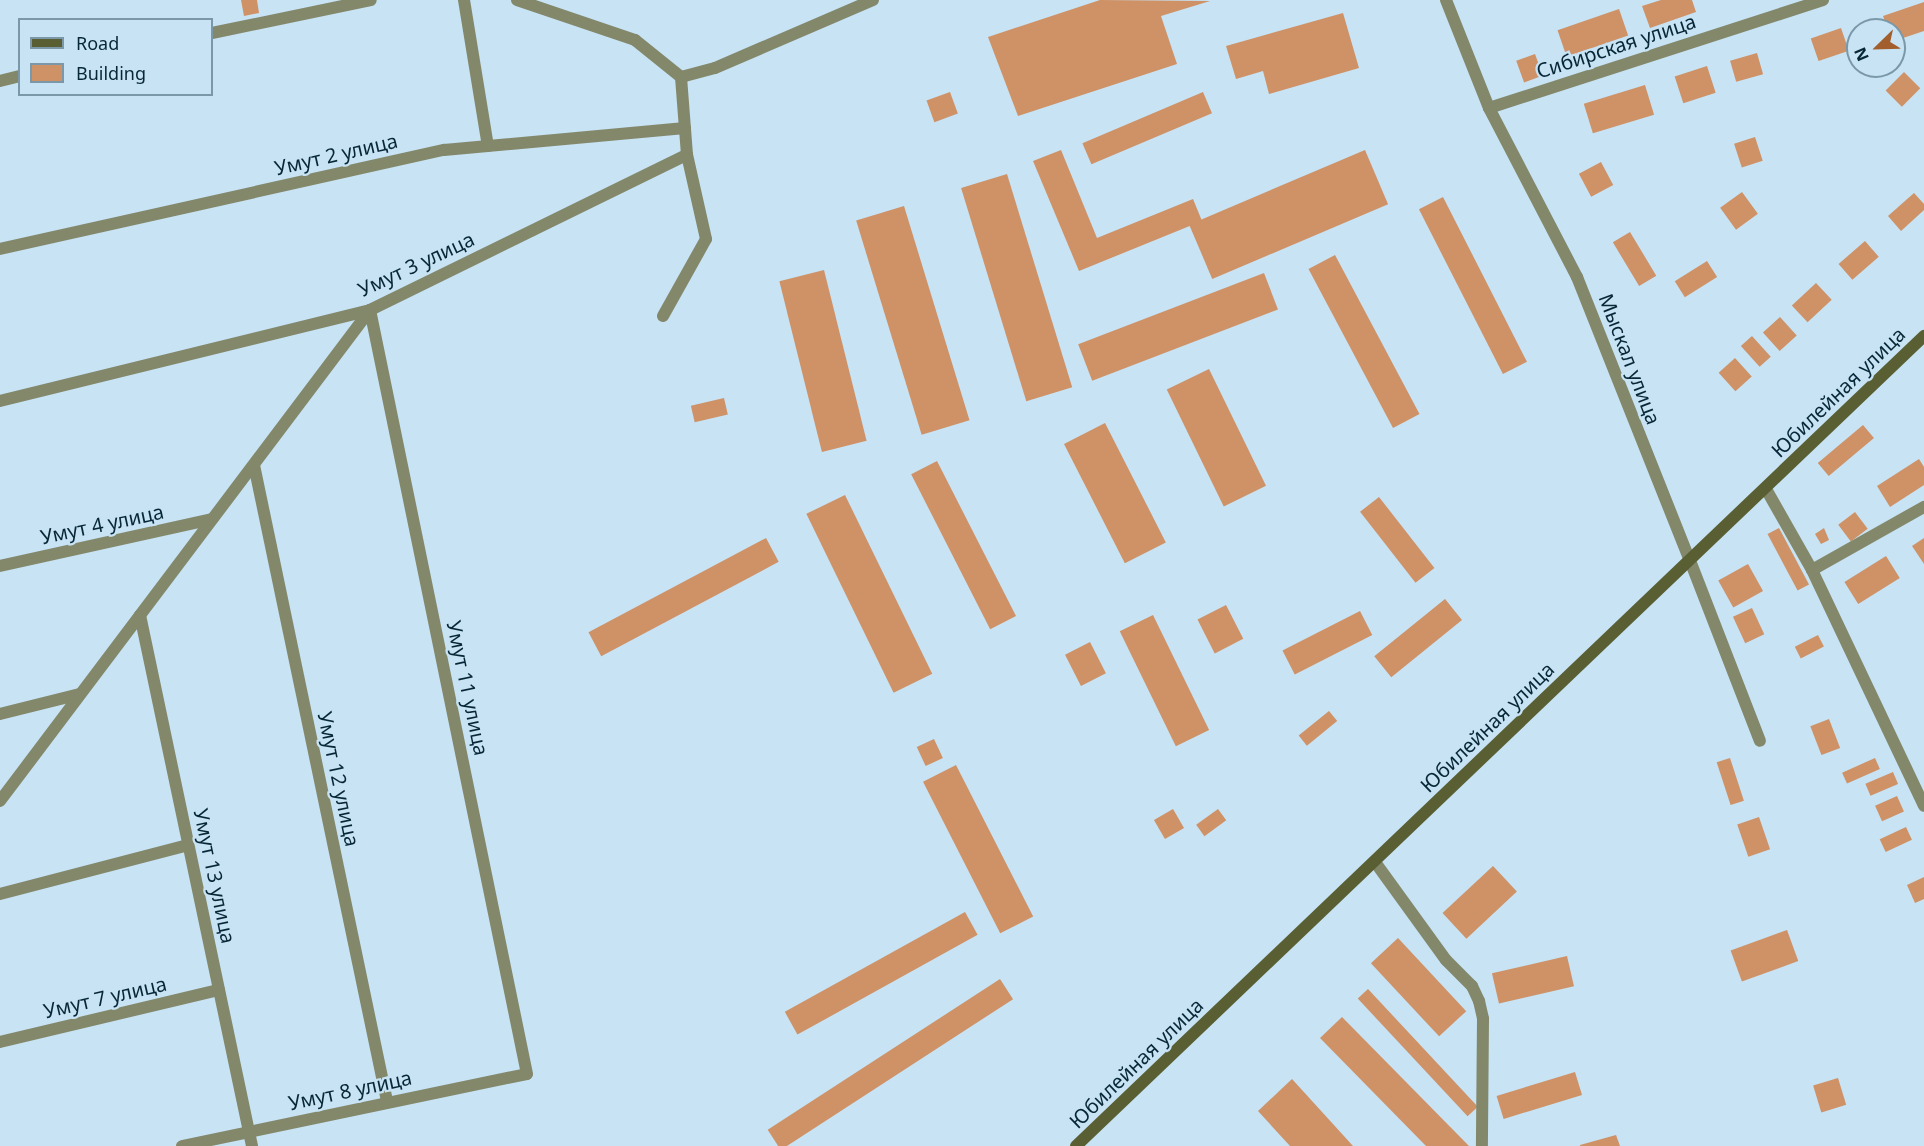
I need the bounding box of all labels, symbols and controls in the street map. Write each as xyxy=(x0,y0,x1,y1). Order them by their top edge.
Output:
street label: Сибирская улица xyxy=(1533,9,1699,83)
legend xyxy=(18,18,213,96)
north arrow xyxy=(1846,18,1906,78)
text: Road xyxy=(76,31,119,55)
text: N xyxy=(1849,44,1874,65)
text: Building xyxy=(76,61,146,85)
street label: Умут 2 улица xyxy=(272,128,400,180)
street label: Умут 3 улица xyxy=(354,227,478,301)
street label: Мыскал улица xyxy=(1594,290,1666,428)
street label: Юбилейная улица xyxy=(1766,322,1910,462)
street label: Умут 4 улица xyxy=(38,499,166,549)
street label: Умут 11 улица xyxy=(442,619,494,757)
street label: Юбилейная улица xyxy=(1415,657,1559,797)
street label: Умут 12 улица xyxy=(313,710,365,848)
street label: Умут 13 улица xyxy=(189,807,241,945)
street label: Умут 7 улица xyxy=(41,971,169,1023)
street label: Юбилейная улица xyxy=(1064,993,1208,1133)
street label: Умут 8 улица xyxy=(286,1065,414,1115)

